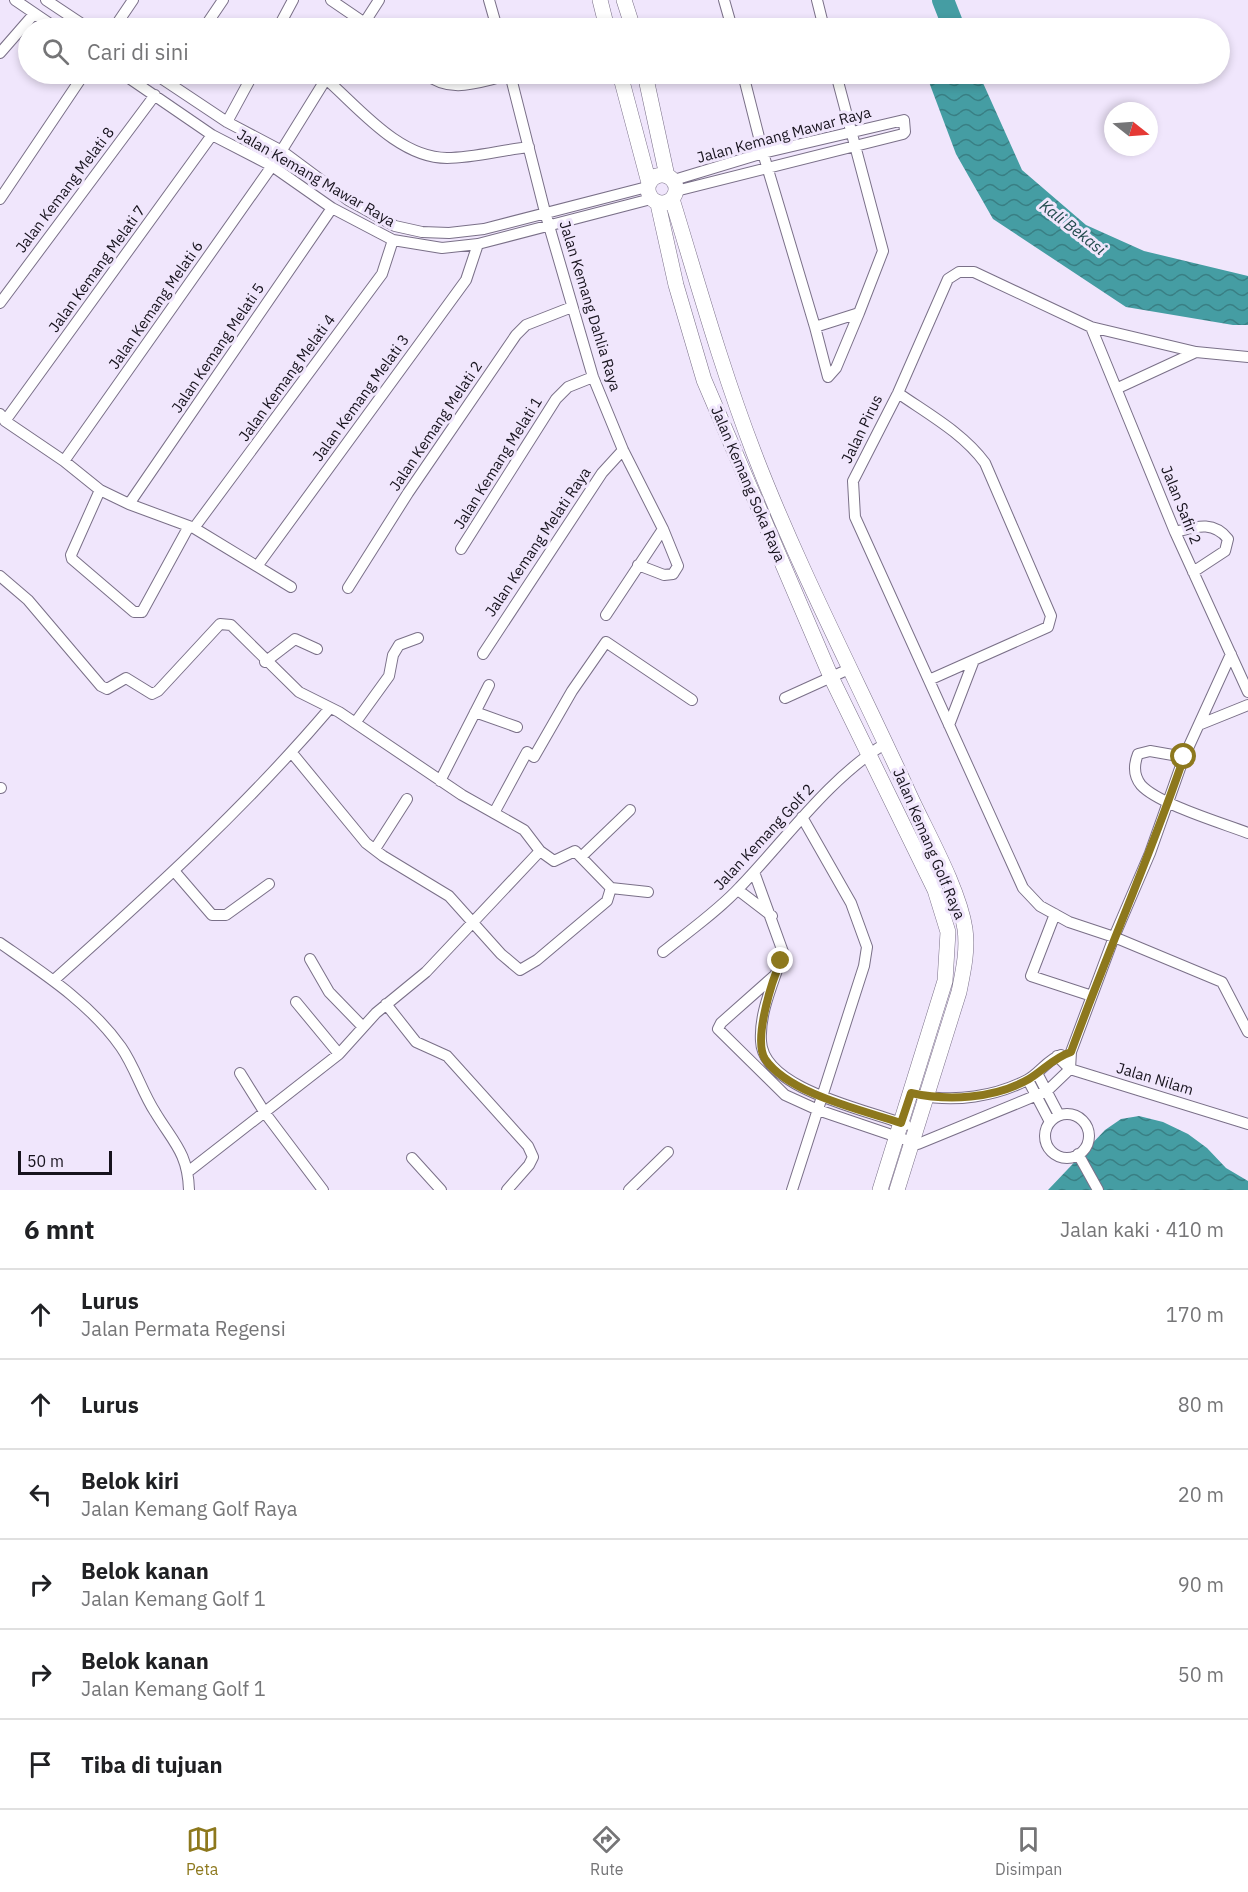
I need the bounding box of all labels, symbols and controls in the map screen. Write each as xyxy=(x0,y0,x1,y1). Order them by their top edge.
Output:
search box xyxy=(18,18,1230,84)
icon: search xyxy=(39,35,72,68)
text: Cari di sini xyxy=(87,37,189,66)
street label: Jalan Kemang Mawar Raya xyxy=(695,102,873,167)
north arrow xyxy=(1104,102,1158,156)
street label: Jalan Kemang Melati 8 xyxy=(11,123,118,256)
street label: Jalan Kemang Mawar Raya xyxy=(234,124,399,231)
water label: Kali Bekasi xyxy=(1036,195,1110,259)
street label: Jalan Kemang Melati 7 xyxy=(44,202,149,336)
street label: Jalan Kemang Dahlia Raya xyxy=(556,218,625,393)
street label: Jalan Kemang Melati 6 xyxy=(104,237,207,373)
street label: Jalan Kemang Melati 5 xyxy=(167,279,268,416)
street label: Jalan Kemang Melati 4 xyxy=(234,311,339,445)
street label: Jalan Kemang Melati 3 xyxy=(308,331,413,465)
street label: Jalan Kemang Melati 2 xyxy=(385,357,486,494)
street label: Jalan Pirus xyxy=(837,391,886,466)
street label: Jalan Kemang Melati 1 xyxy=(449,393,546,532)
street label: Jalan Kemang Soka Raya xyxy=(707,403,790,565)
street label: Jalan Kemang Melati Raya xyxy=(481,463,595,620)
street label: Jalan Safir 2 xyxy=(1157,463,1206,547)
route start xyxy=(1170,743,1196,769)
street label: Jalan Kemang Golf Raya xyxy=(889,765,970,922)
street label: Jalan Kemang Golf 2 xyxy=(709,780,818,894)
route end xyxy=(767,947,793,973)
street label: Jalan Nilam xyxy=(1114,1058,1196,1099)
scale bar xyxy=(18,1148,112,1176)
text: 50 m xyxy=(27,1151,64,1171)
text: 6 mnt xyxy=(24,1212,94,1246)
text: Jalan kaki · 410 m xyxy=(1060,1216,1224,1243)
text: Lurus xyxy=(81,1286,139,1315)
icon: ahead xyxy=(24,1298,57,1331)
text: 170 m xyxy=(1166,1301,1224,1328)
text: Jalan Permata Regensi xyxy=(81,1315,286,1342)
icon: ahead xyxy=(24,1388,57,1421)
text: Lurus xyxy=(81,1390,139,1419)
text: 80 m xyxy=(1178,1391,1224,1418)
text: Belok kiri xyxy=(81,1466,179,1495)
icon: left xyxy=(24,1478,57,1511)
text: 20 m xyxy=(1178,1481,1224,1508)
text: Jalan Kemang Golf Raya xyxy=(81,1495,297,1522)
text: Belok kanan xyxy=(81,1556,209,1585)
icon: right xyxy=(24,1568,57,1601)
text: 90 m xyxy=(1178,1571,1224,1598)
text: Jalan Kemang Golf 1 xyxy=(81,1585,266,1612)
text: Belok kanan xyxy=(81,1646,209,1675)
icon: right xyxy=(24,1658,57,1691)
text: 50 m xyxy=(1178,1661,1224,1688)
text: Jalan Kemang Golf 1 xyxy=(81,1675,266,1702)
icon: arrive xyxy=(24,1748,57,1781)
text: Tiba di tujuan xyxy=(81,1750,223,1779)
tab: Peta xyxy=(186,1823,219,1879)
tab: Rute xyxy=(590,1823,624,1879)
tab: Disimpan xyxy=(995,1823,1062,1879)

